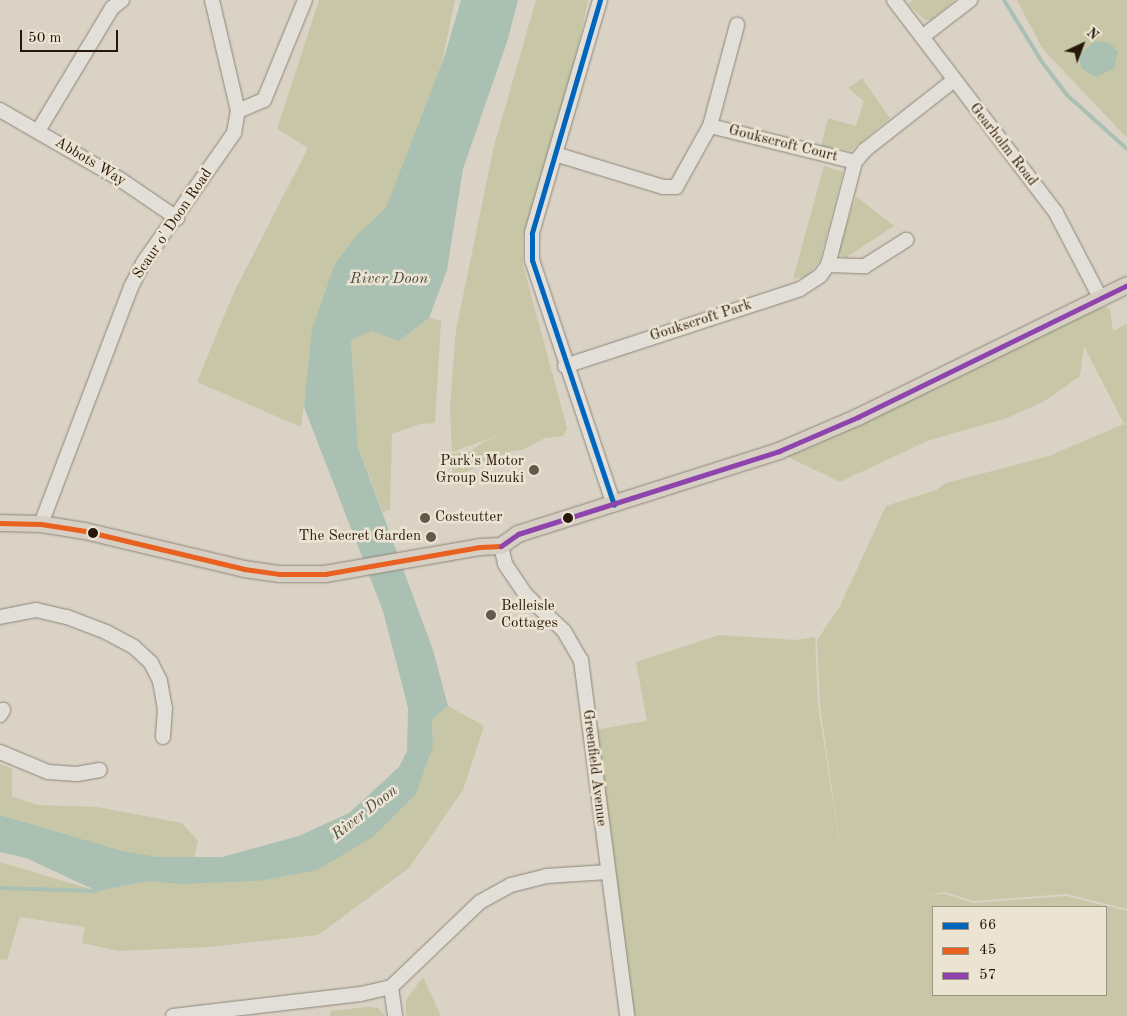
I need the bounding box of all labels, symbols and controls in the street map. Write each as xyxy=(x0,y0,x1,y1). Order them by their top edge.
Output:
scale bar xyxy=(22,20,120,52)
north arrow xyxy=(1057,20,1107,70)
text: N xyxy=(1084,25,1101,43)
text: 50 m xyxy=(28,31,62,46)
street label: Gearholm Road xyxy=(965,100,1041,190)
street label: Goukscroft Court xyxy=(726,122,840,166)
street label: Abbots Way xyxy=(51,134,129,190)
street label: Scaur o' Doon Road xyxy=(129,165,217,283)
water label: River Doon xyxy=(350,269,428,289)
street label: Goukscroft Park xyxy=(648,296,754,346)
place label: Park's Motor Group Suzuki xyxy=(436,452,524,487)
marker: Park's Motor Group Suzuki xyxy=(528,464,540,476)
place label: Costcutter xyxy=(435,509,502,527)
marker: Costcutter xyxy=(419,512,431,524)
unlabelled marker xyxy=(563,513,573,523)
unlabelled marker xyxy=(88,528,98,538)
place label: The Secret Garden xyxy=(299,528,421,546)
marker: The Secret Garden xyxy=(425,531,437,543)
place label: Belleisle Cottages xyxy=(501,597,558,632)
marker: Belleisle Cottages xyxy=(485,609,497,621)
street label: Greenfield Avenue xyxy=(578,709,610,827)
water label: River Doon xyxy=(328,781,402,845)
legend xyxy=(932,906,1107,996)
text: 66 xyxy=(979,918,996,933)
text: 45 xyxy=(979,943,996,958)
text: 57 xyxy=(979,968,996,983)

